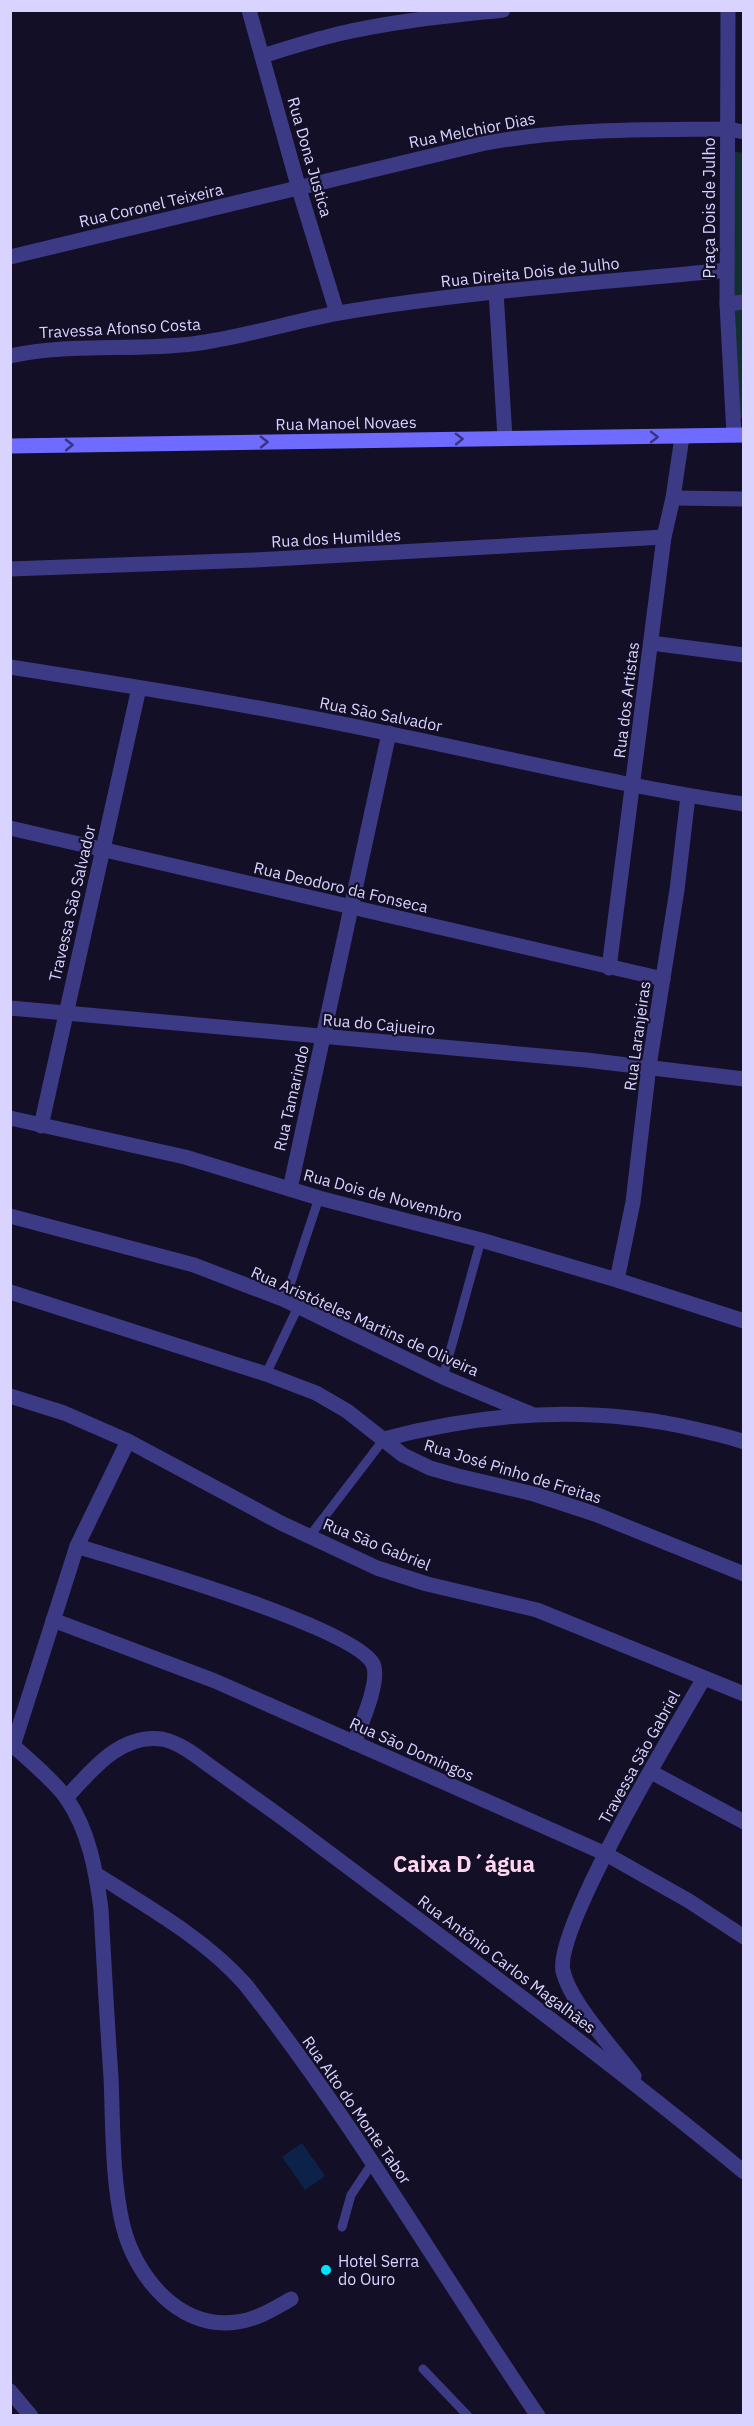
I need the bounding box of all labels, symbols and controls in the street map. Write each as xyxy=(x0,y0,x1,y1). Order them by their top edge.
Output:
street label: Rua Dona Justica xyxy=(283,95,337,220)
street label: Rua Melchior Dias xyxy=(407,108,537,152)
street label: Praça Dois de Julho xyxy=(699,137,719,279)
street label: Rua Coronel Teixeira xyxy=(77,179,225,231)
street label: Rua Direita Dois de Julho xyxy=(440,253,620,291)
street label: Travessa Afonso Costa xyxy=(39,314,202,342)
street label: Rua Manoel Novaes xyxy=(275,412,417,434)
one-way arrow xyxy=(649,431,658,443)
one-way arrow xyxy=(454,433,463,445)
one-way arrow xyxy=(259,436,268,448)
one-way arrow xyxy=(64,439,73,451)
street label: Rua dos Humildes xyxy=(271,525,401,551)
street label: Rua dos Artistas xyxy=(609,641,643,759)
street label: Rua São Salvador xyxy=(318,692,444,736)
street label: Travessa São Salvador xyxy=(44,823,100,983)
street label: Rua Deodoro da Fonseca xyxy=(252,857,431,917)
street label: Rua Laranjeiras xyxy=(619,980,655,1092)
street label: Rua do Cajueiro xyxy=(322,1009,436,1039)
street label: Rua Tamarindo xyxy=(269,1043,313,1153)
street label: Rua Dois de Novembro xyxy=(301,1164,465,1226)
street label: Rua Aristóteles Martins de Oliveira xyxy=(248,1262,482,1381)
street label: Rua José Pinho de Freitas xyxy=(422,1434,604,1508)
street label: Rua São Gabriel xyxy=(320,1513,434,1575)
street label: Travessa São Gabriel xyxy=(594,1687,684,1827)
street label: Rua São Domingos xyxy=(347,1713,477,1785)
district label: Caixa D´água xyxy=(393,1849,535,1878)
street label: Rua Antônio Carlos Magalhães xyxy=(414,1891,600,2037)
street label: Rua Alto do Monte Tabor xyxy=(298,2032,416,2188)
place label: Hotel Serra do Ouro xyxy=(338,2251,419,2289)
marker: Hotel Serra do Ouro xyxy=(319,2263,333,2277)

